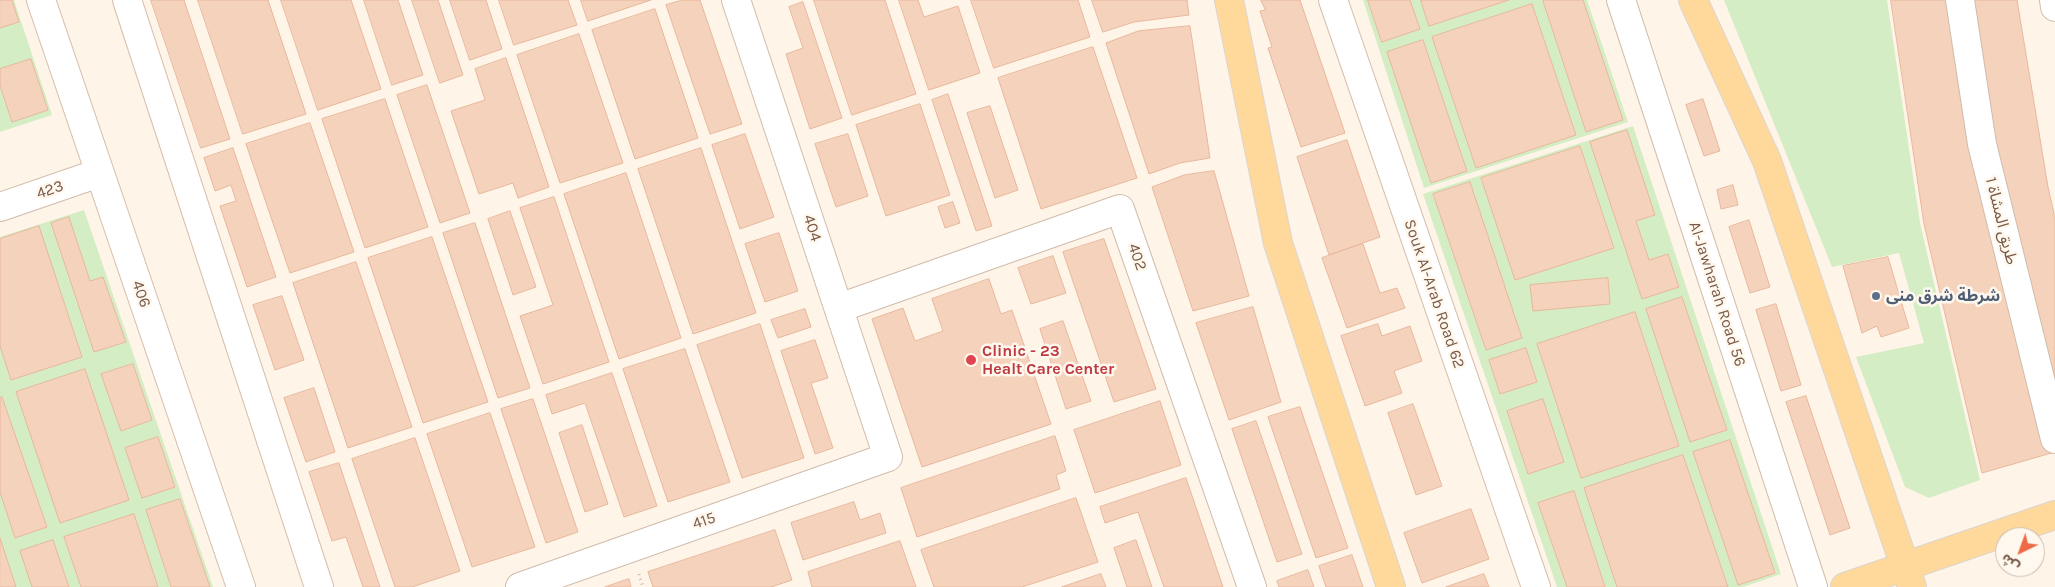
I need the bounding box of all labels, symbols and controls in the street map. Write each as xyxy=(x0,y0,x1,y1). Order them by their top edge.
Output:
street label: طريق المشاة 1 xyxy=(1981,175,2021,267)
street label: 423 xyxy=(34,176,66,204)
street label: 404 xyxy=(799,212,825,244)
street label: Souk Al-Arab Road 62 xyxy=(1399,217,1469,371)
street label: Al-Jawharah Road 56 xyxy=(1684,219,1750,369)
street label: 402 xyxy=(1123,241,1151,273)
street label: 406 xyxy=(127,278,155,310)
place label: شرطة شرق منى xyxy=(1886,286,2000,306)
marker: شرطة شرق منى xyxy=(1870,290,1882,302)
place label: Clinic - 23 Healt Care Center xyxy=(982,341,1114,379)
marker: Clinic - 23 Healt Care Center xyxy=(964,353,978,367)
street label: 415 xyxy=(690,508,718,534)
north arrow xyxy=(1995,527,2045,577)
text: ش xyxy=(1997,550,2023,576)

